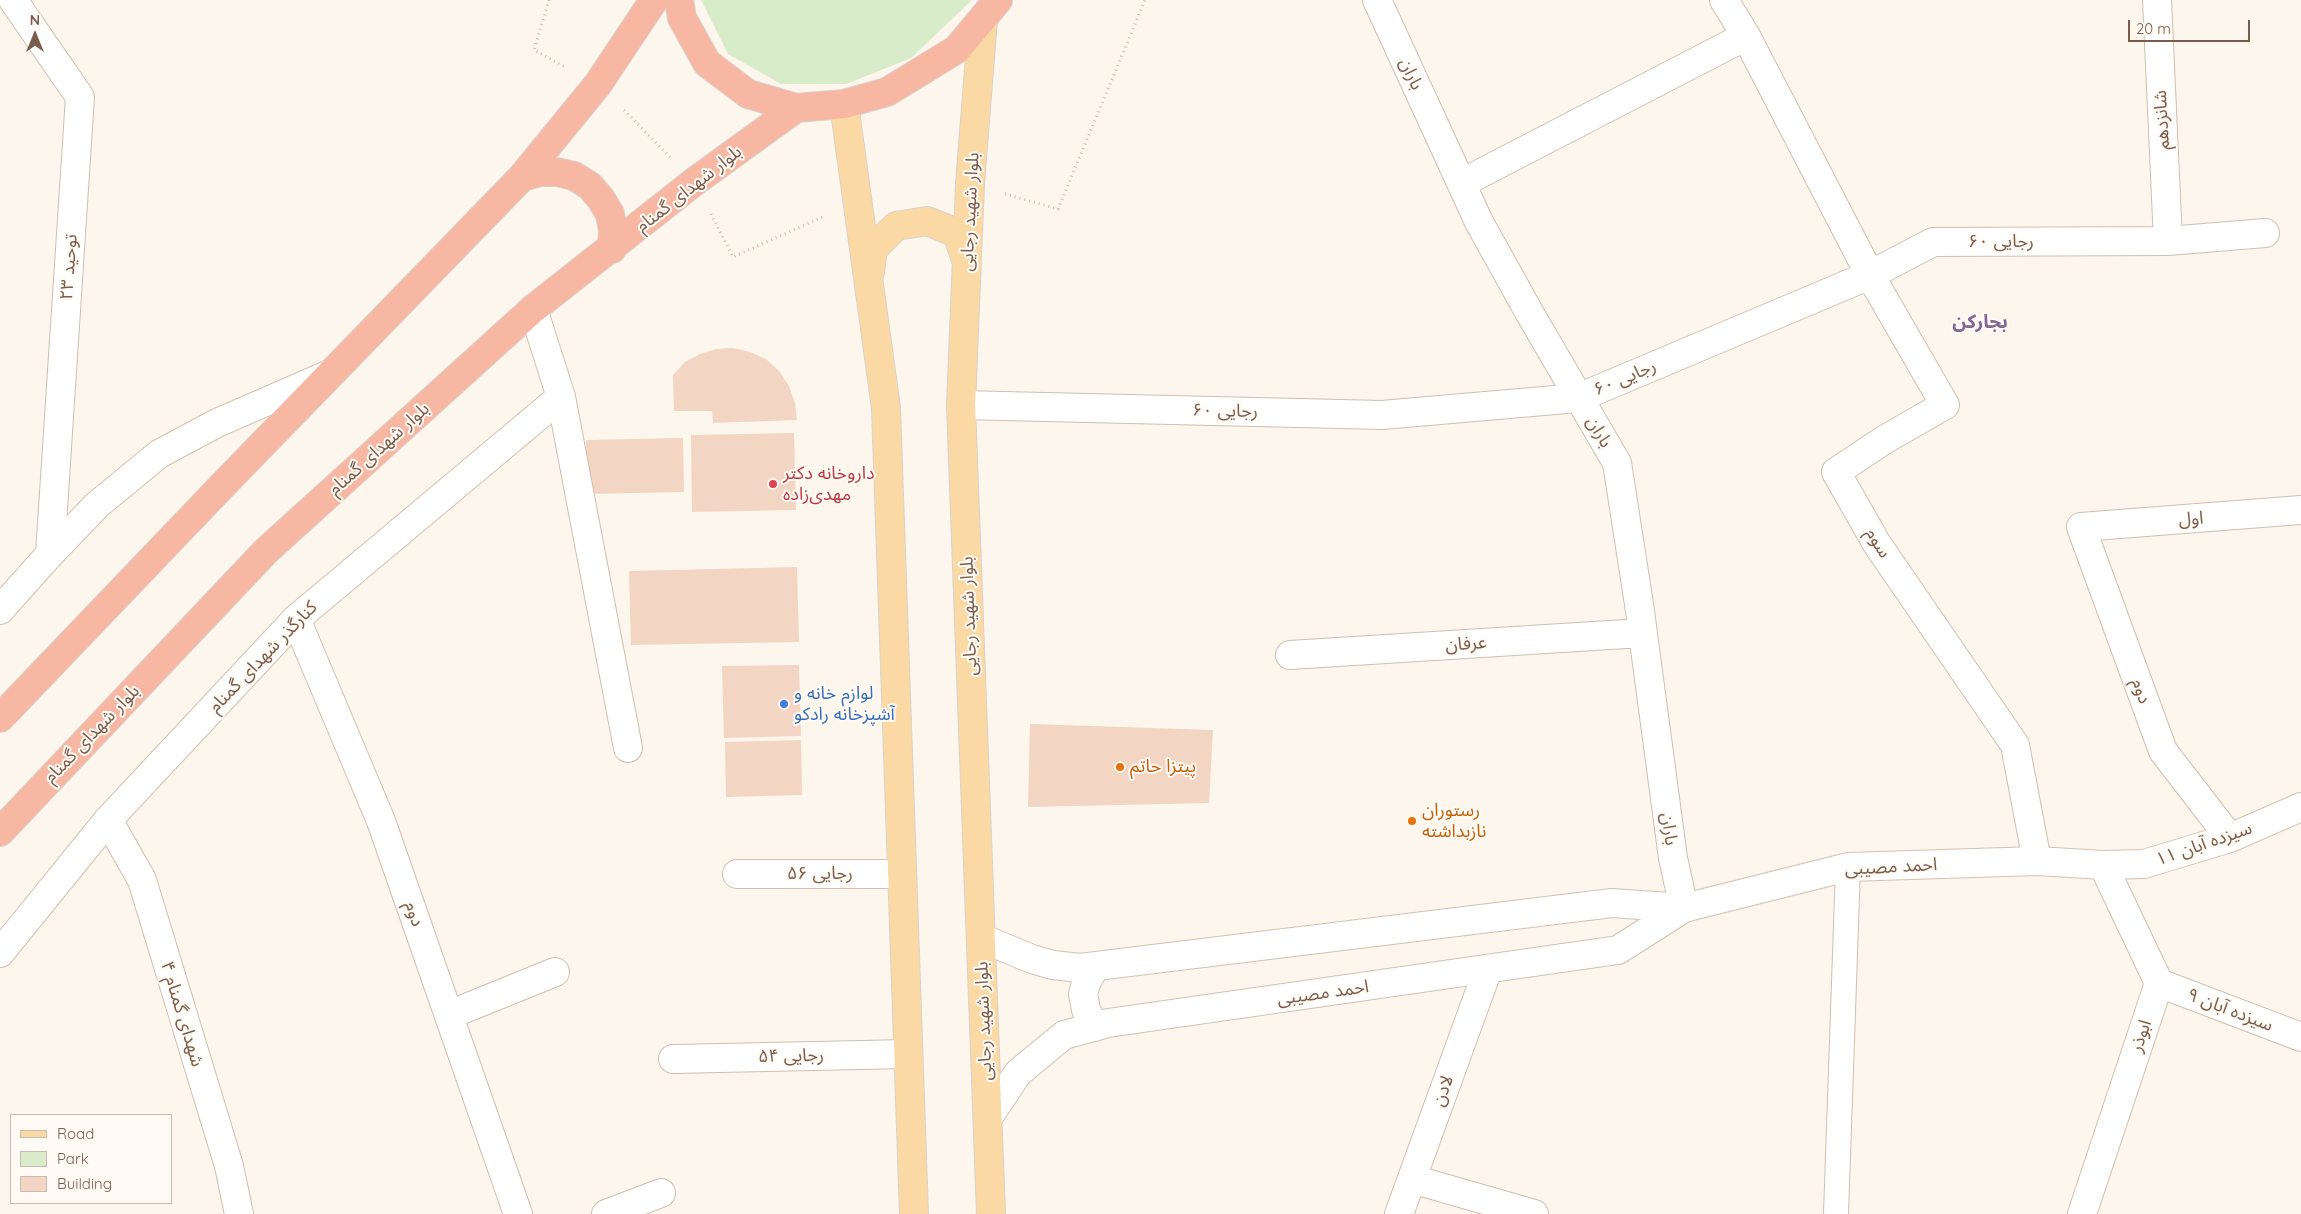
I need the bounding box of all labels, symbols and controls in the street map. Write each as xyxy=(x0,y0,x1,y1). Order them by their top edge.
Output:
north arrow xyxy=(10,10,60,60)
scale bar xyxy=(2131,10,2254,42)
text: N xyxy=(30,11,40,29)
text: 20 m xyxy=(2136,19,2171,38)
street label: باران xyxy=(1394,55,1428,93)
street label: شانزدهم xyxy=(2150,90,2174,150)
street label: بلوار شهدای گمنام xyxy=(632,141,746,237)
street label: بلوار شهید رجایی xyxy=(956,152,984,272)
street label: رجایی ۶۰ xyxy=(1968,231,2034,253)
street label: توحید ۲۳ xyxy=(56,233,82,301)
district label: بجارکن xyxy=(1952,311,2008,333)
street label: رجایی ۶۰ xyxy=(1590,355,1660,401)
street label: بلوار شهدای گمنام xyxy=(324,398,434,500)
street label: رجایی ۶۰ xyxy=(1192,400,1258,422)
street label: باران xyxy=(1581,412,1617,452)
place label: داروخانه دکتر مهدی‌زاده xyxy=(783,463,875,506)
marker: داروخانه دکتر مهدی‌زاده xyxy=(767,478,779,490)
street label: اول xyxy=(2178,507,2204,531)
street label: سوم xyxy=(1861,524,1895,562)
street label: بلوار شهید رجایی xyxy=(956,556,982,676)
street label: کنارگذر شهدای گمنام xyxy=(204,597,322,717)
street label: عرفان xyxy=(1445,632,1487,656)
street label: دوم xyxy=(2127,675,2155,707)
street label: بلوار شهدای گمنام xyxy=(40,680,144,788)
place label: لوازم خانه و آشپزخانه رادکو xyxy=(794,683,895,726)
marker: لوازم خانه و آشپزخانه رادکو xyxy=(778,698,790,710)
place label: پیتزا حاتم xyxy=(1130,756,1196,778)
marker: پیتزا حاتم xyxy=(1114,761,1126,773)
place label: رستوران نازبداشته xyxy=(1422,800,1486,842)
street label: باران xyxy=(1656,811,1682,847)
marker: رستوران نازبداشته xyxy=(1406,815,1418,827)
street label: سیزده آبان ۱۱ xyxy=(2153,817,2255,871)
street label: احمد مصیبی xyxy=(1844,854,1938,880)
street label: رجایی ۵۶ xyxy=(787,863,853,885)
street label: دوم xyxy=(400,899,428,929)
street label: شهدای گمنام ۴ xyxy=(156,959,208,1069)
street label: بلوار شهید رجایی xyxy=(971,961,997,1081)
street label: احمد مصیبی xyxy=(1276,976,1370,1010)
street label: سیزده آبان ۹ xyxy=(2184,984,2276,1036)
street label: ابوذر xyxy=(2126,1017,2156,1055)
street label: رجایی ۵۴ xyxy=(758,1045,824,1067)
street label: لادن xyxy=(1427,1073,1459,1109)
legend xyxy=(10,1114,172,1204)
text: Road xyxy=(57,1124,94,1143)
text: Park xyxy=(57,1149,89,1168)
text: Building xyxy=(57,1174,112,1193)

